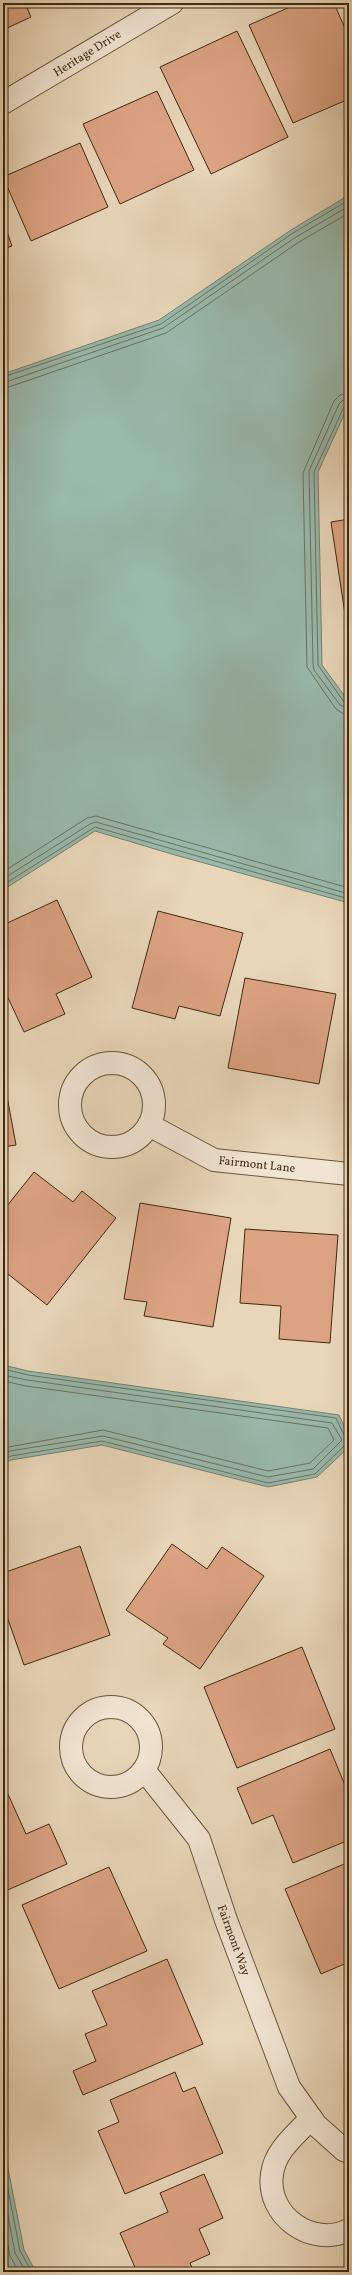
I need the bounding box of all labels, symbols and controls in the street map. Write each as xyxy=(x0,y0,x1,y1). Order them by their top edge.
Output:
street label: Heritage Drive xyxy=(51,26,125,81)
street label: Fairmont Lane xyxy=(218,1153,296,1177)
street label: Fairmont Way xyxy=(213,1903,253,1979)

